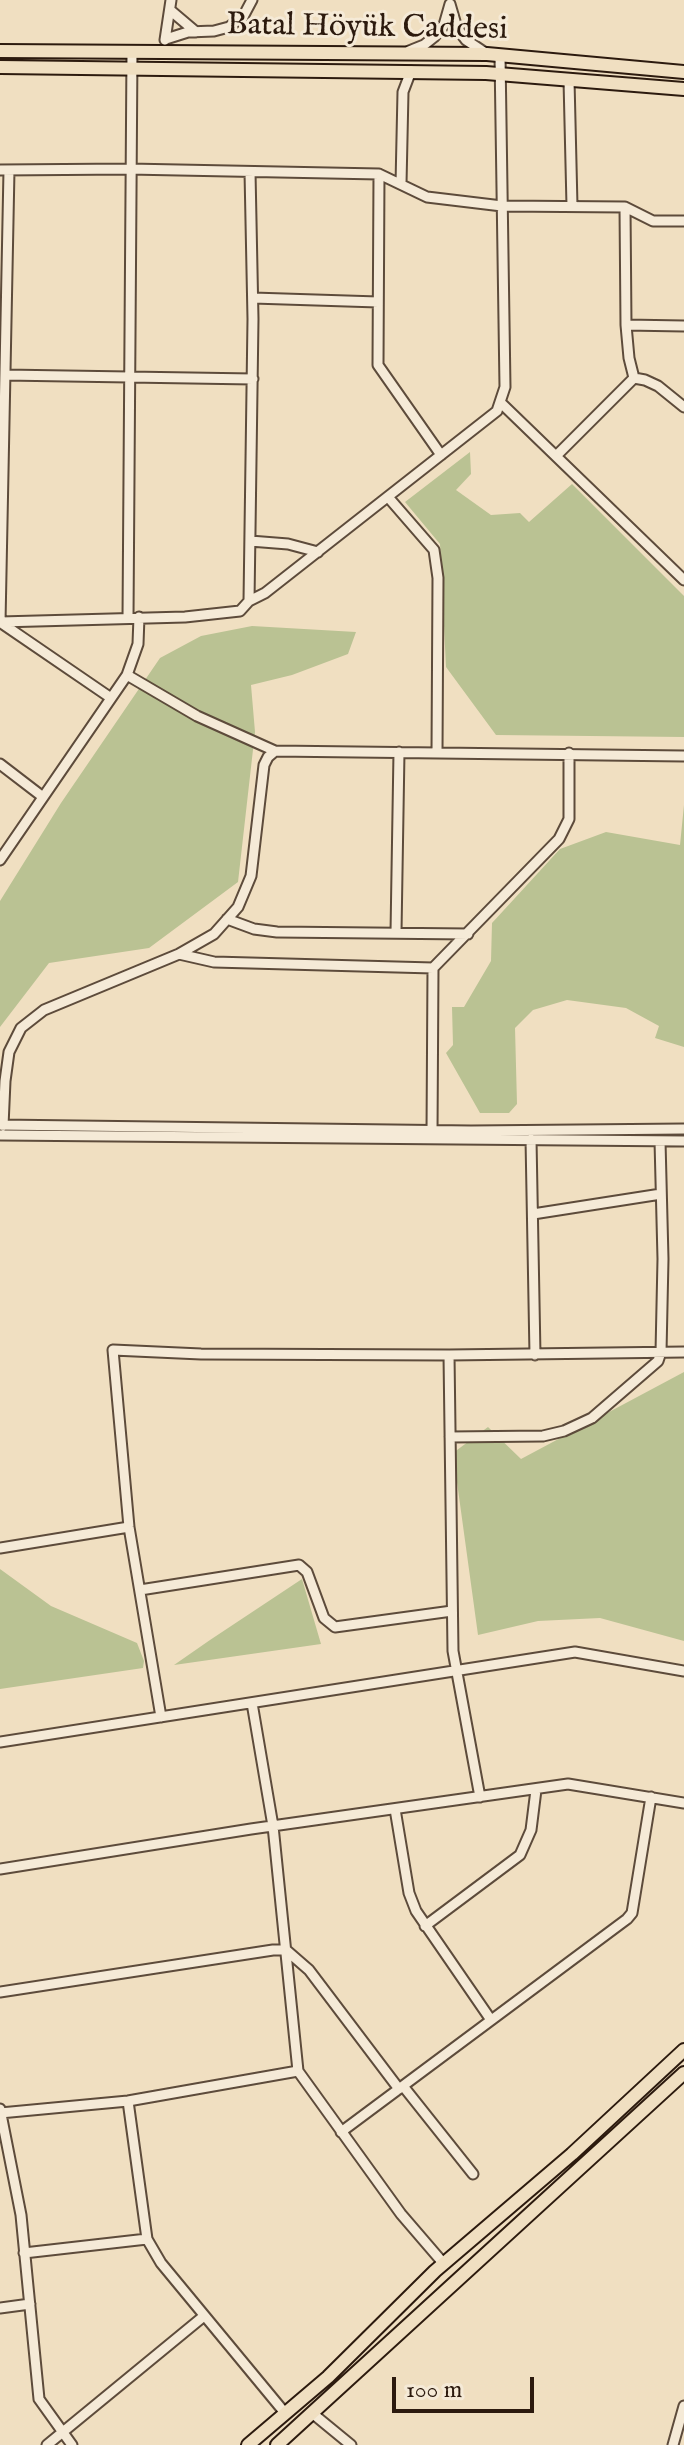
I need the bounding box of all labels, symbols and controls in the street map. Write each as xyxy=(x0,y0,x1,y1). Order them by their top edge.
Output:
street label: Batal Höyük Caddesi xyxy=(226,7,508,51)
scale bar xyxy=(396,2361,538,2411)
text: 100 m xyxy=(406,2375,462,2406)

